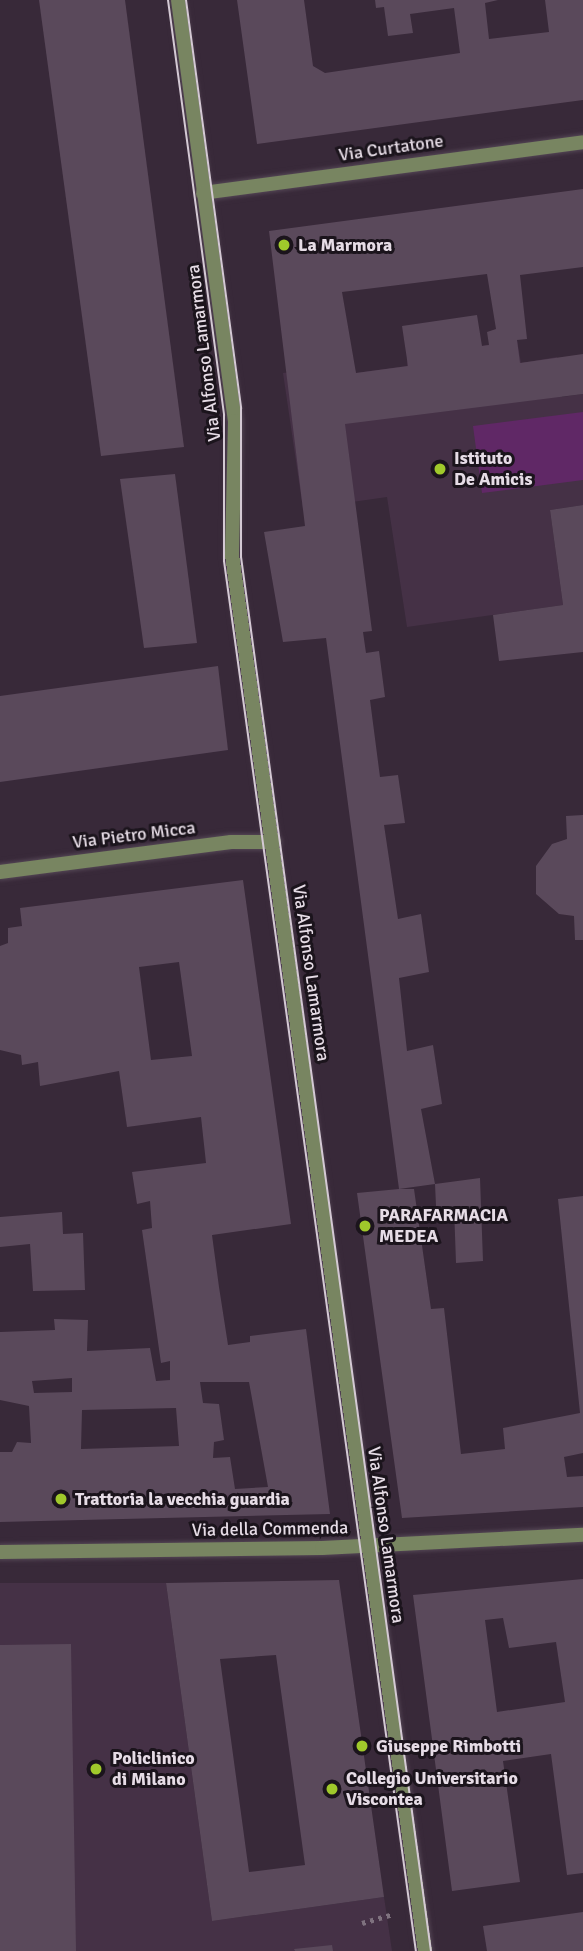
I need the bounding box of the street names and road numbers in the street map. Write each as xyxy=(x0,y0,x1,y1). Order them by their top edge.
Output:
street label: Via Curtatone xyxy=(337,130,445,166)
street label: Via Alfonso Lamarmora xyxy=(182,263,226,443)
street label: Via Pietro Micca xyxy=(71,817,197,853)
street label: Via Alfonso Lamarmora xyxy=(288,883,334,1063)
street label: Via Alfonso Lamarmora xyxy=(363,1445,409,1625)
street label: Via della Commenda xyxy=(192,1517,348,1541)

